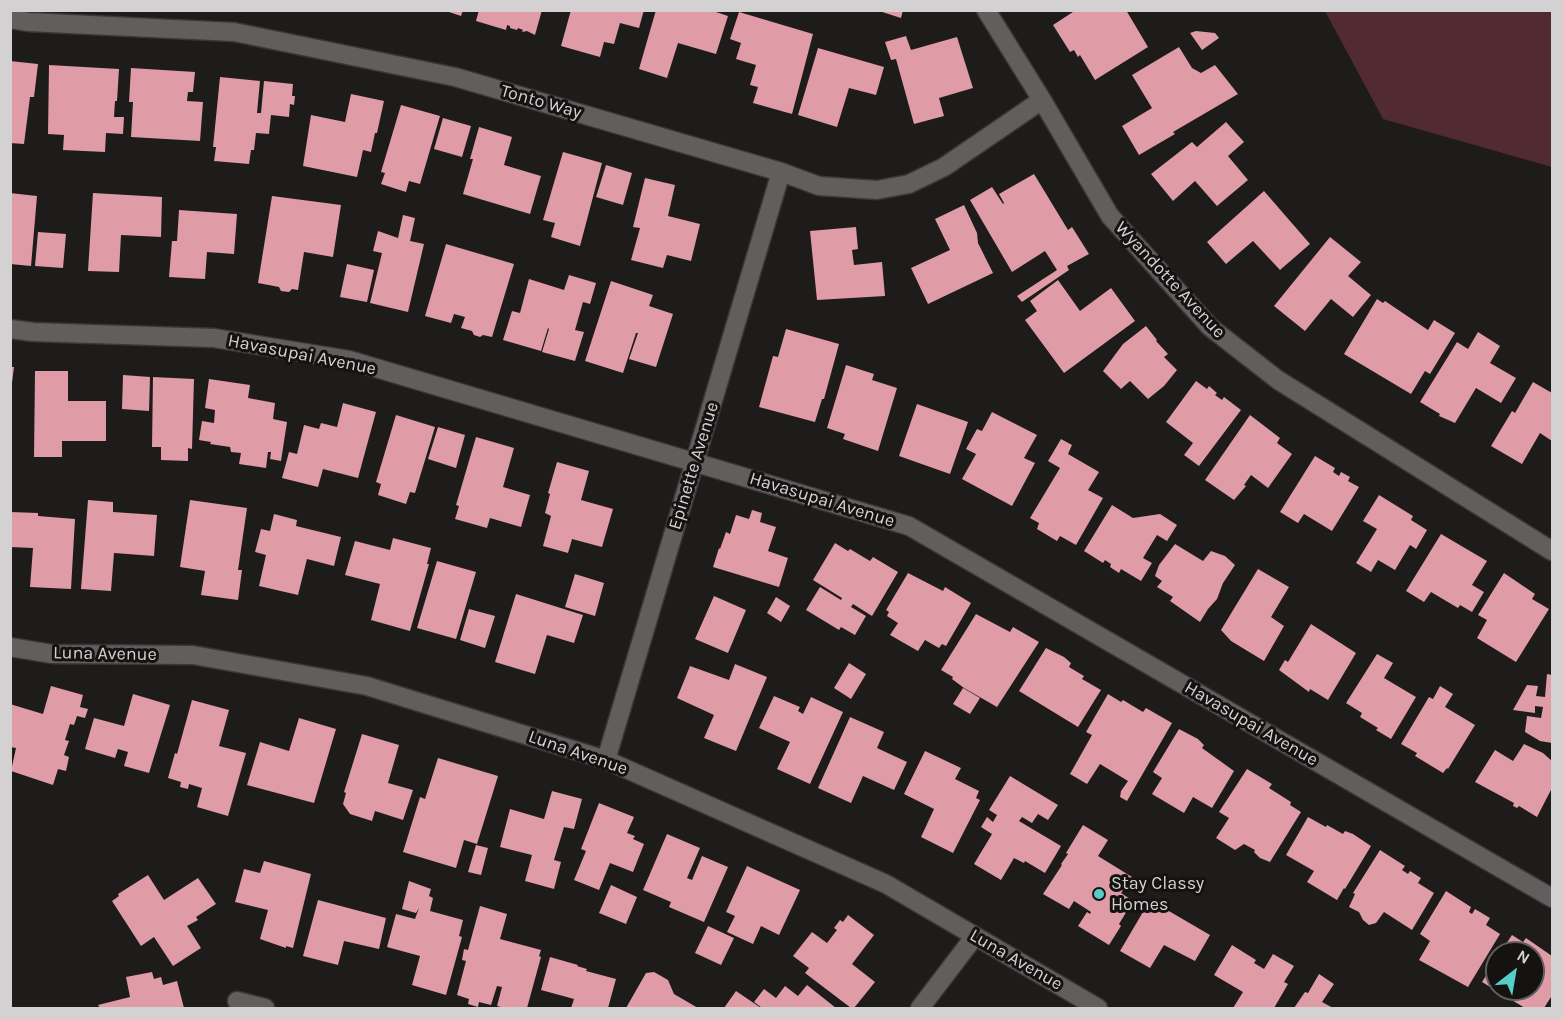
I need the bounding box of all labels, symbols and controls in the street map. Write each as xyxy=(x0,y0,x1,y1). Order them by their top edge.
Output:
street label: Tonto Way xyxy=(498,80,584,124)
street label: Wyandotte Avenue xyxy=(1110,217,1230,343)
street label: Havasupai Avenue xyxy=(226,330,378,380)
street label: Epinette Avenue xyxy=(664,400,724,532)
street label: Havasupai Avenue xyxy=(747,468,897,532)
street label: Luna Avenue xyxy=(53,642,157,666)
street label: Havasupai Avenue xyxy=(1180,677,1322,771)
street label: Luna Avenue xyxy=(526,726,630,780)
place label: Stay Classy Homes xyxy=(1111,873,1204,916)
marker: Stay Classy Homes xyxy=(1092,887,1106,901)
street label: Luna Avenue xyxy=(966,925,1066,995)
north arrow xyxy=(1485,941,1545,1001)
text: N xyxy=(1514,946,1533,968)

